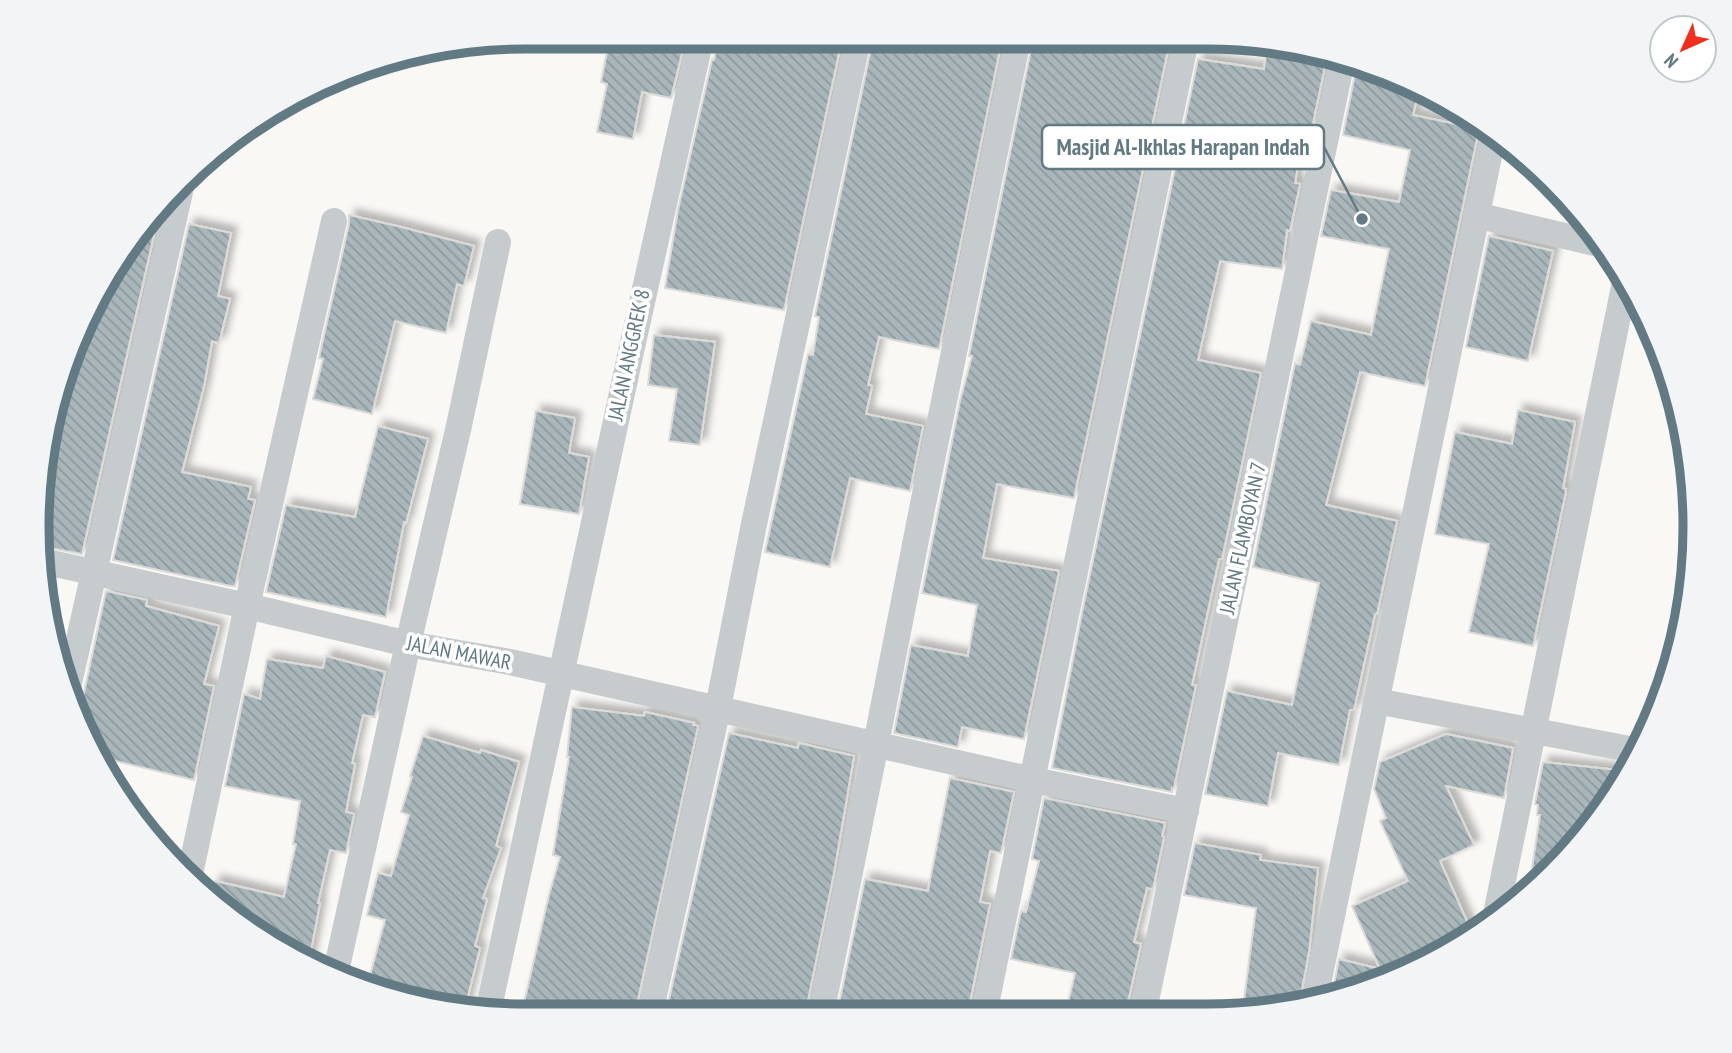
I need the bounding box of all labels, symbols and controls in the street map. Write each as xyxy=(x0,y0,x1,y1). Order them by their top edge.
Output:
north arrow xyxy=(1648,14,1718,84)
text: N xyxy=(1659,49,1683,73)
callout: Masjid Al-Ikhlas Harapan Indah xyxy=(1042,125,1324,169)
text: Masjid Al-Ikhlas Harapan Indah xyxy=(1056,132,1310,161)
street label: JALAN ANGGREK 8 xyxy=(601,287,656,424)
street label: JALAN FLAMBOYAN 7 xyxy=(1213,460,1272,617)
street label: JALAN MAWAR xyxy=(404,629,514,676)

